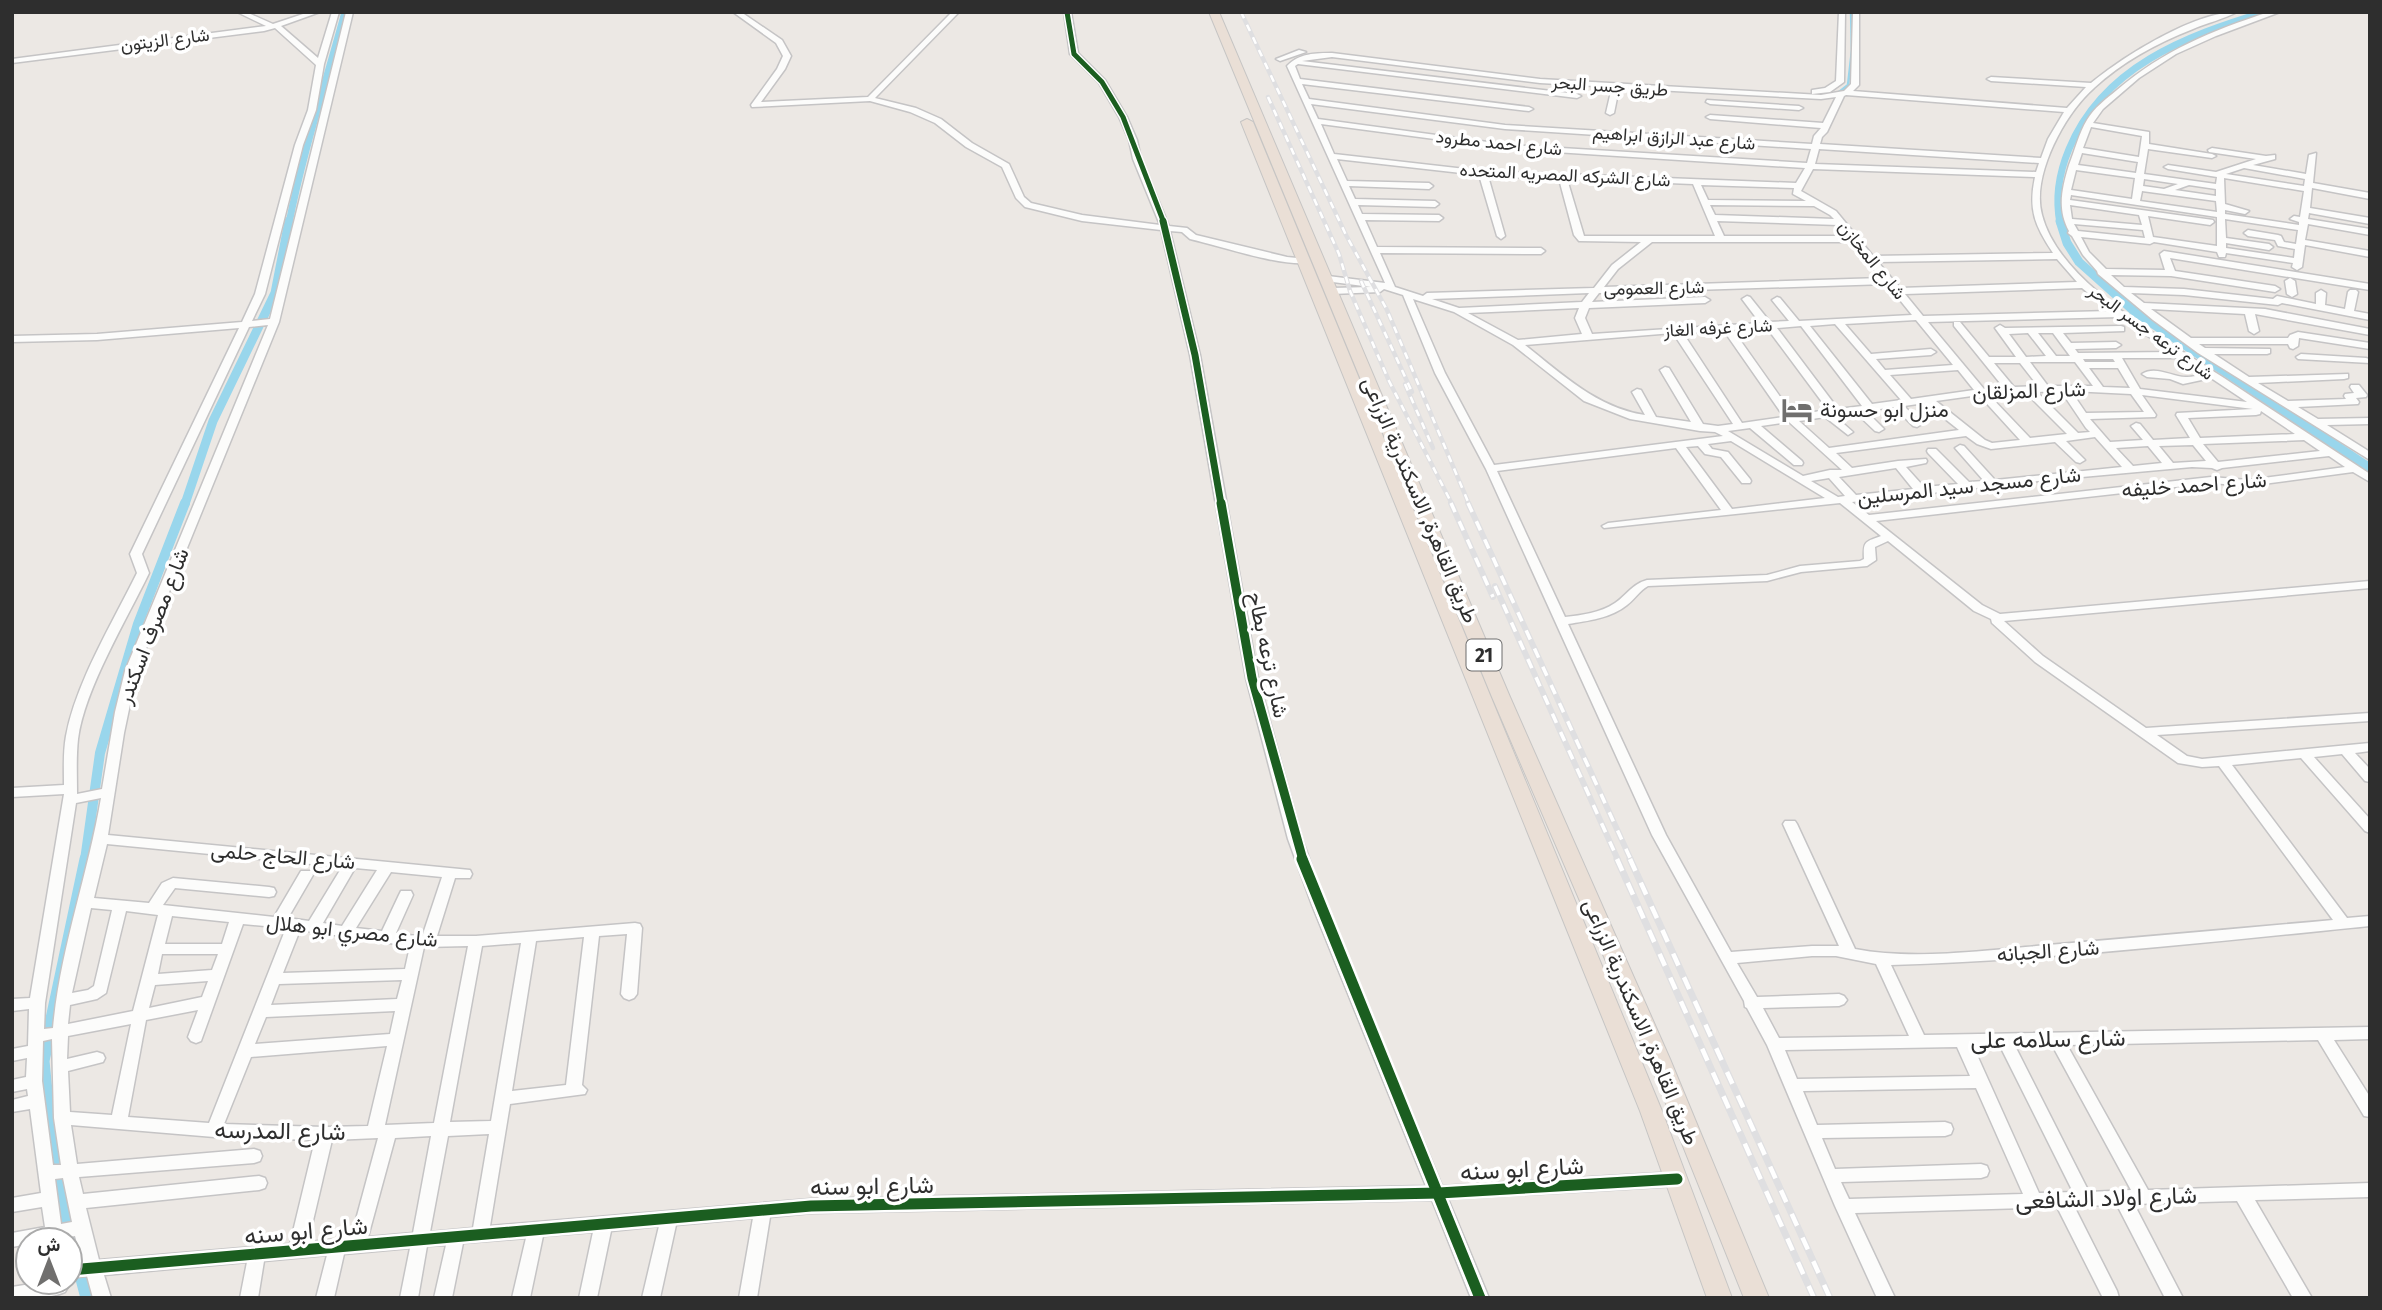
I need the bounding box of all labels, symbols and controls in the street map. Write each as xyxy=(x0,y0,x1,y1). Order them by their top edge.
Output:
street label: شارع الزيتون xyxy=(119,24,211,57)
street label: طريق جسر البحر xyxy=(1550,71,1669,101)
street label: شارع عبد الرازق ابراهيم xyxy=(1592,121,1756,156)
street label: شارع احمد مطرود xyxy=(1435,125,1563,162)
street label: شارع الشركه المصريه المتحده xyxy=(1459,158,1671,193)
street label: شارع المخازن xyxy=(1833,216,1911,305)
street label: شارع العمومى xyxy=(1604,276,1704,301)
street label: شارع ترعه جسر البحر xyxy=(2083,279,2218,386)
street label: شارع غرفه الغاز xyxy=(1662,314,1773,343)
street label: طريق القاهرة, الاسكندرية الزراعى xyxy=(1356,373,1484,627)
street label: شارع المزلقان xyxy=(1972,376,2086,407)
hotel icon: منزل ابو حسونة xyxy=(1780,393,1814,427)
place label: منزل ابو حسونة xyxy=(1820,397,1949,423)
street label: شارع مسجد سيد المرسلين xyxy=(1856,461,2082,512)
street label: شارع احمد خليفه xyxy=(2121,467,2267,504)
street label: شارع مصرف اسكندر xyxy=(111,544,196,709)
street label: شارع ترعه بطاح xyxy=(1241,590,1294,721)
road number: 21 xyxy=(1466,640,1502,670)
street label: شارع الحاج حلمى xyxy=(210,837,356,876)
street label: طريق القاهرة, الاسكندرية الزراعى xyxy=(1577,895,1705,1149)
street label: شارع مصري ابو هلال xyxy=(265,909,439,957)
street label: شارع الجبانه xyxy=(1996,934,2100,969)
street label: شارع سلامه على xyxy=(1970,1024,2126,1056)
street label: شارع المدرسه xyxy=(214,1116,346,1148)
street label: شارع ابو سنه xyxy=(1459,1152,1585,1188)
street label: شارع ابو سنه xyxy=(810,1171,934,1203)
street label: شارع اولاد الشافعى xyxy=(2015,1181,2197,1217)
street label: شارع ابو سنه xyxy=(243,1212,369,1252)
north arrow xyxy=(14,1226,84,1296)
text: ش xyxy=(38,1233,61,1256)

